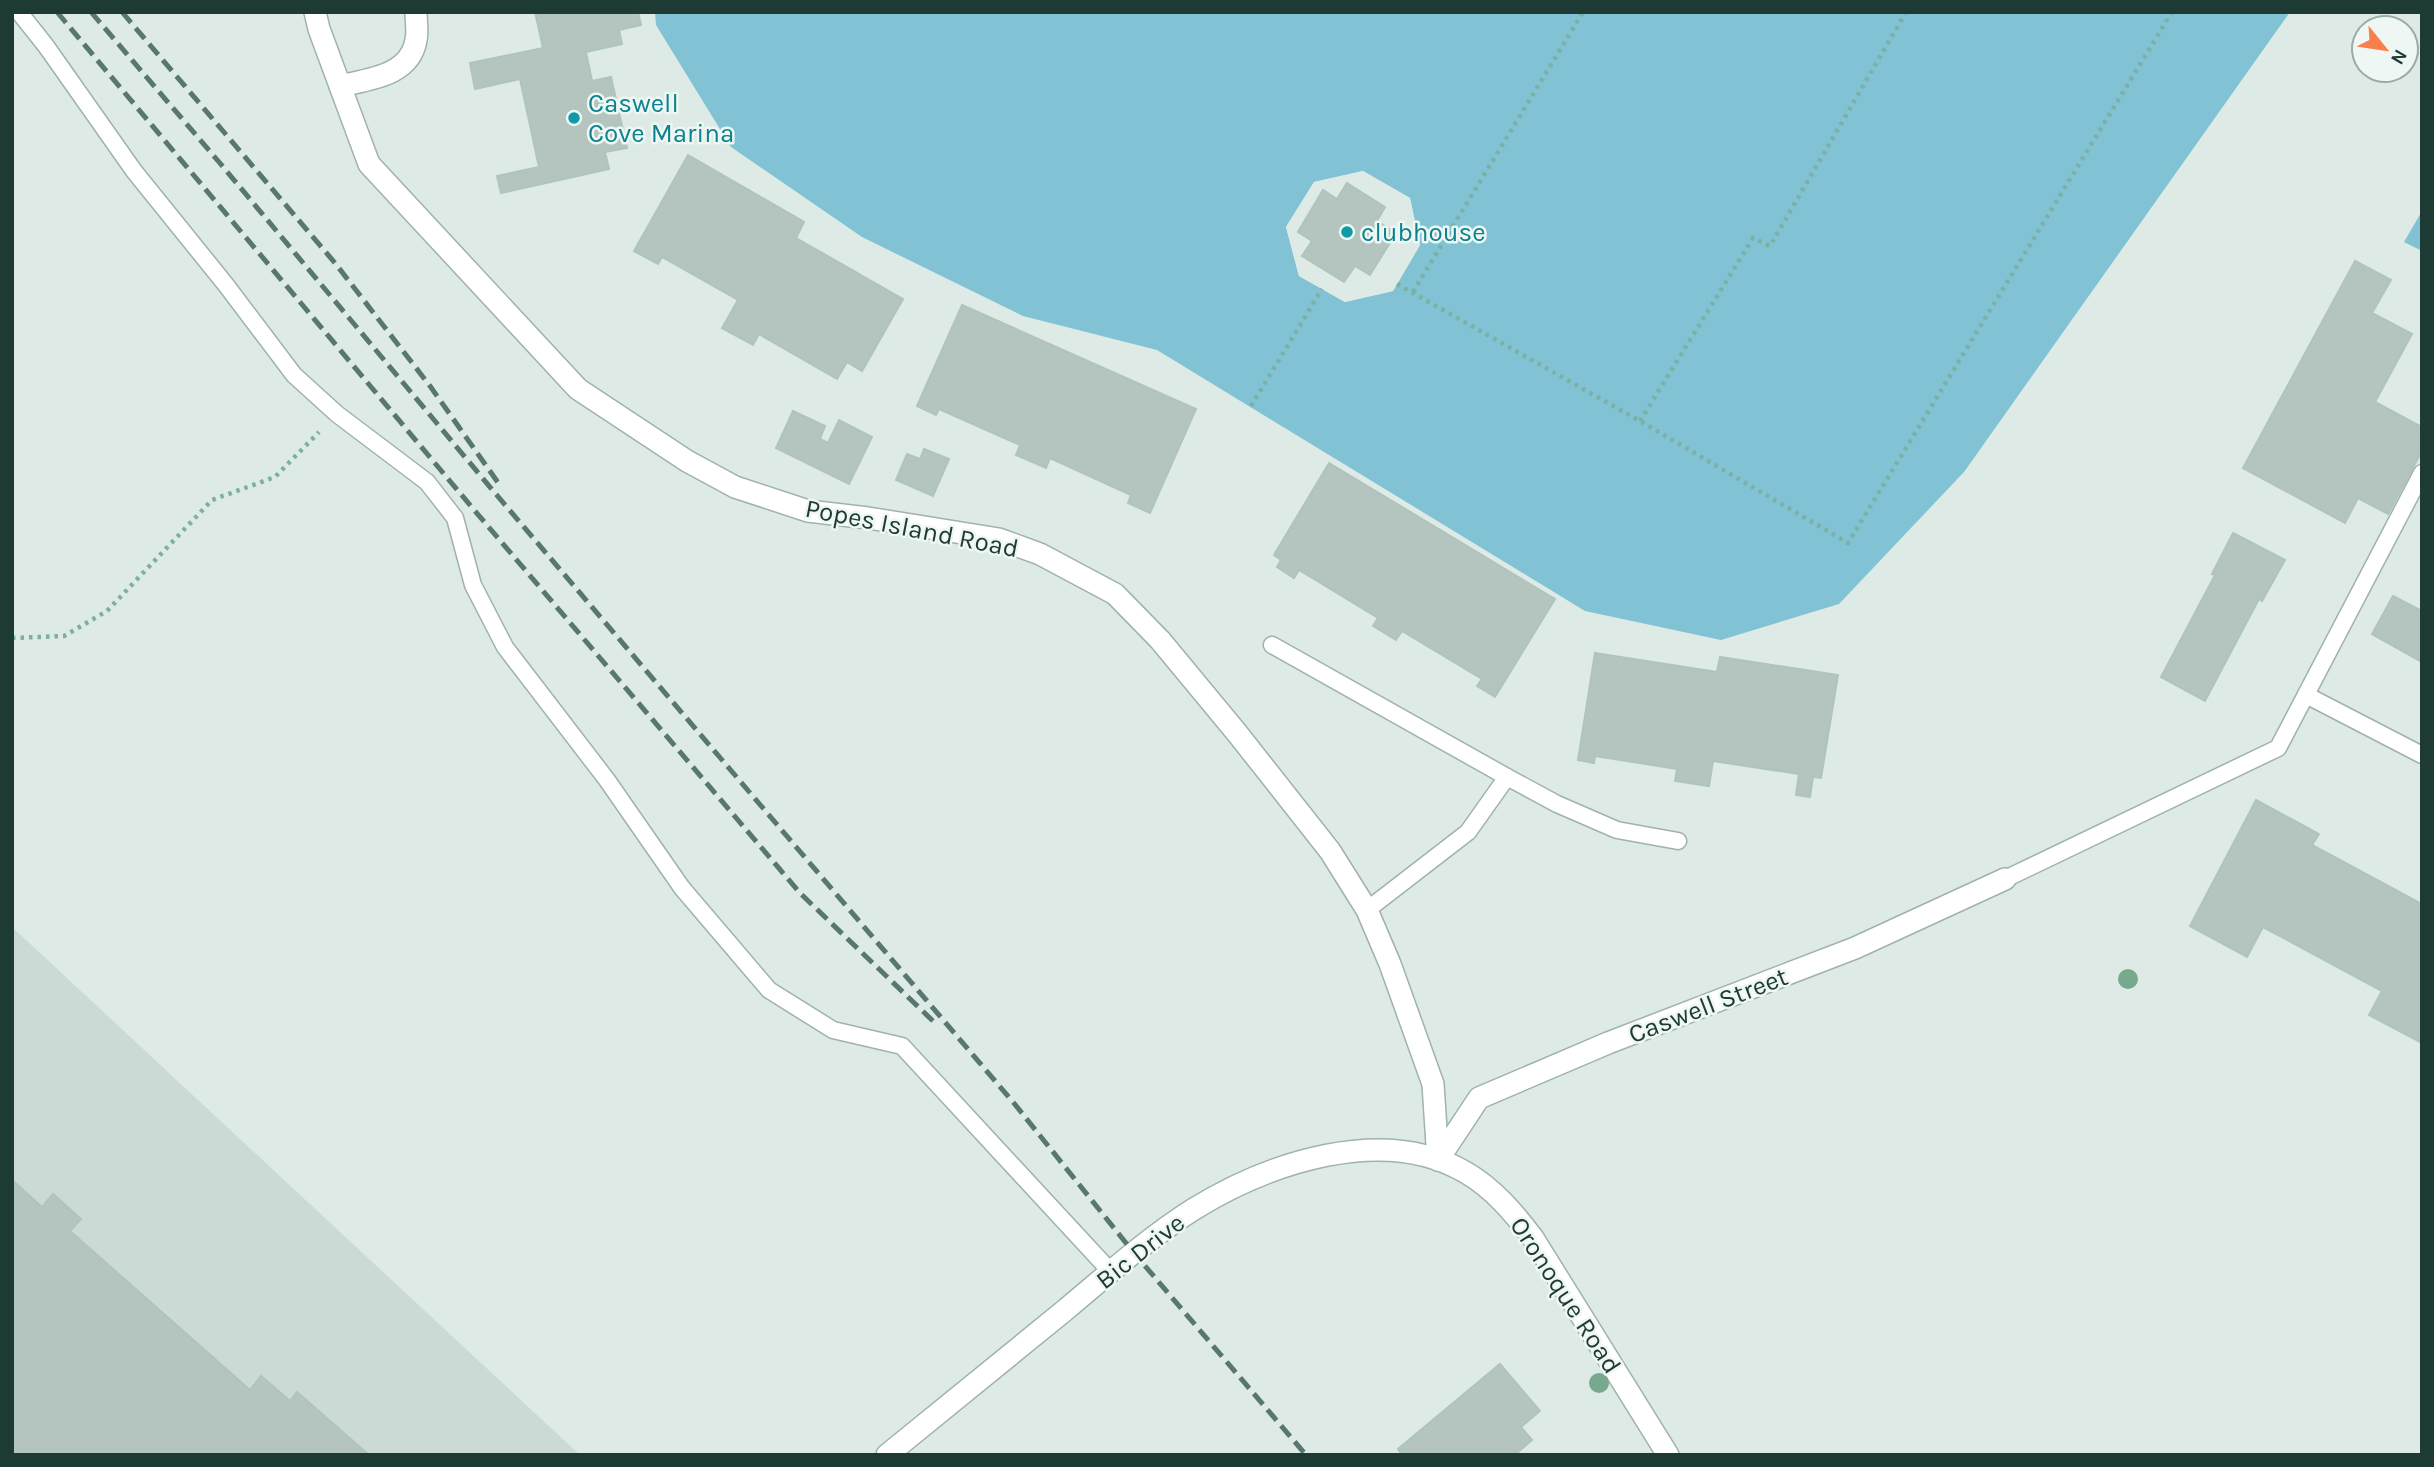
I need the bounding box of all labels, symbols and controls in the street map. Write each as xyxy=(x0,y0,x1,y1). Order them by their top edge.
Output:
north arrow xyxy=(2350,14,2420,84)
text: N xyxy=(2386,46,2412,68)
place label: Caswell Cove Marina xyxy=(588,88,734,149)
marker: Caswell Cove Marina xyxy=(566,110,582,126)
place label: clubhouse xyxy=(1361,217,1486,248)
marker: clubhouse xyxy=(1339,224,1355,240)
street label: Popes Island Road xyxy=(803,493,1021,564)
street label: Caswell Street xyxy=(1624,961,1792,1050)
street label: Bic Drive xyxy=(1090,1207,1191,1296)
street label: Oronoque Road xyxy=(1503,1211,1628,1379)

